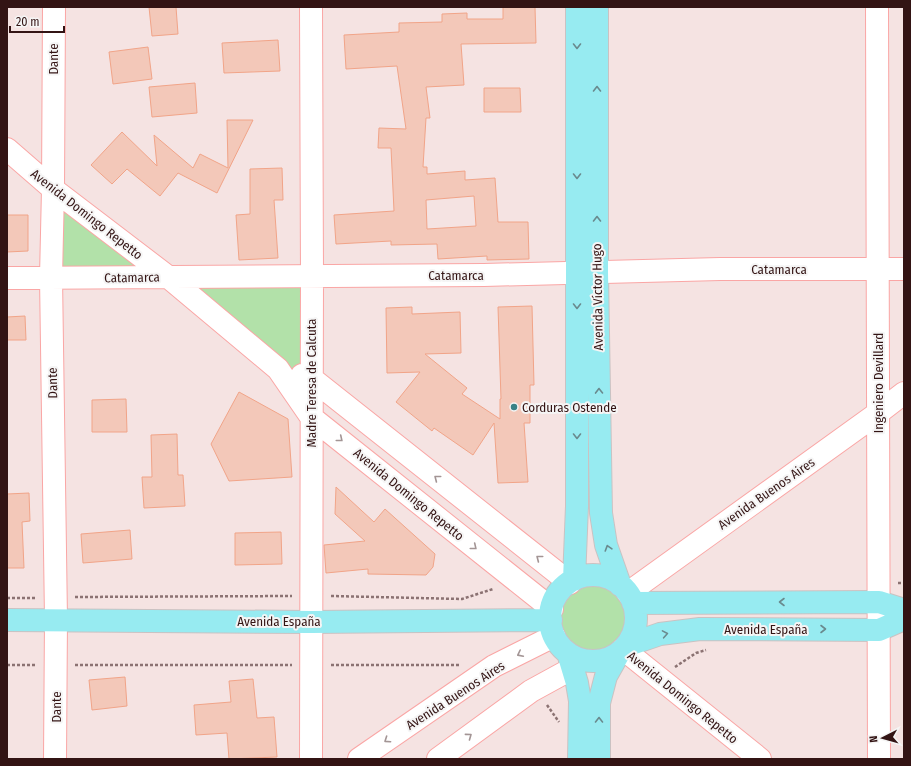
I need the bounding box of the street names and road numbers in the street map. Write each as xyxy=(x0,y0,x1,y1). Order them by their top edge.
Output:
street label: Dante xyxy=(46,43,61,75)
street label: Avenida Domingo Repetto xyxy=(28,166,146,263)
street label: Avenida Víctor Hugo xyxy=(589,243,606,351)
street label: Catamarca xyxy=(751,262,807,277)
street label: Catamarca xyxy=(428,268,484,283)
street label: Catamarca xyxy=(104,270,160,285)
street label: Madre Teresa de Calcuta xyxy=(304,319,319,447)
street label: Ingeniero Devillard xyxy=(871,333,886,433)
street label: Dante xyxy=(45,367,60,399)
street label: Avenida Domingo Repetto xyxy=(350,445,467,544)
street label: Avenida Buenos Aires xyxy=(715,454,818,532)
street label: Avenida España xyxy=(237,614,321,629)
street label: Avenida España xyxy=(724,622,808,637)
street label: Avenida Domingo Repetto xyxy=(624,648,741,747)
street label: Avenida Buenos Aires xyxy=(403,658,508,733)
street label: Dante xyxy=(49,691,64,723)

